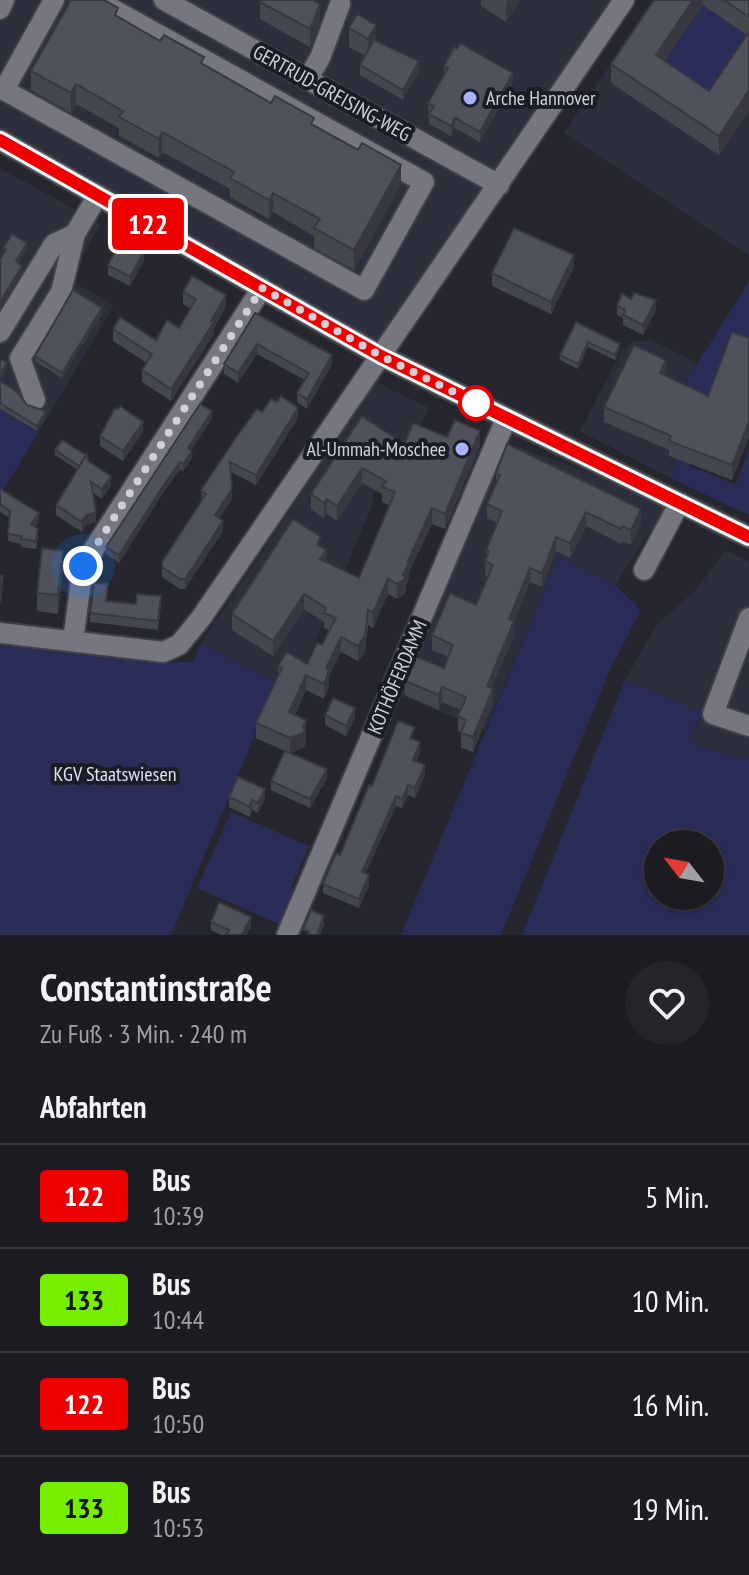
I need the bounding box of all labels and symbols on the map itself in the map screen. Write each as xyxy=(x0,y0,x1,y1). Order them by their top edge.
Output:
street label: GERTRUD-GREISING-WEG xyxy=(249,39,415,147)
place label: Arche Hannover xyxy=(486,85,596,111)
marker: Arche Hannover xyxy=(461,89,479,107)
line badge: 122 xyxy=(102,198,194,250)
unlabelled marker xyxy=(459,386,493,420)
place label: Al-Ummah-Moschee xyxy=(307,436,446,462)
marker: Al-Ummah-Moschee xyxy=(453,440,471,458)
your location xyxy=(63,546,103,586)
street label: KOTHÖFERDAMM xyxy=(361,616,433,738)
park label: KGV Staatswiesen xyxy=(54,761,176,787)
north arrow xyxy=(644,830,724,910)

